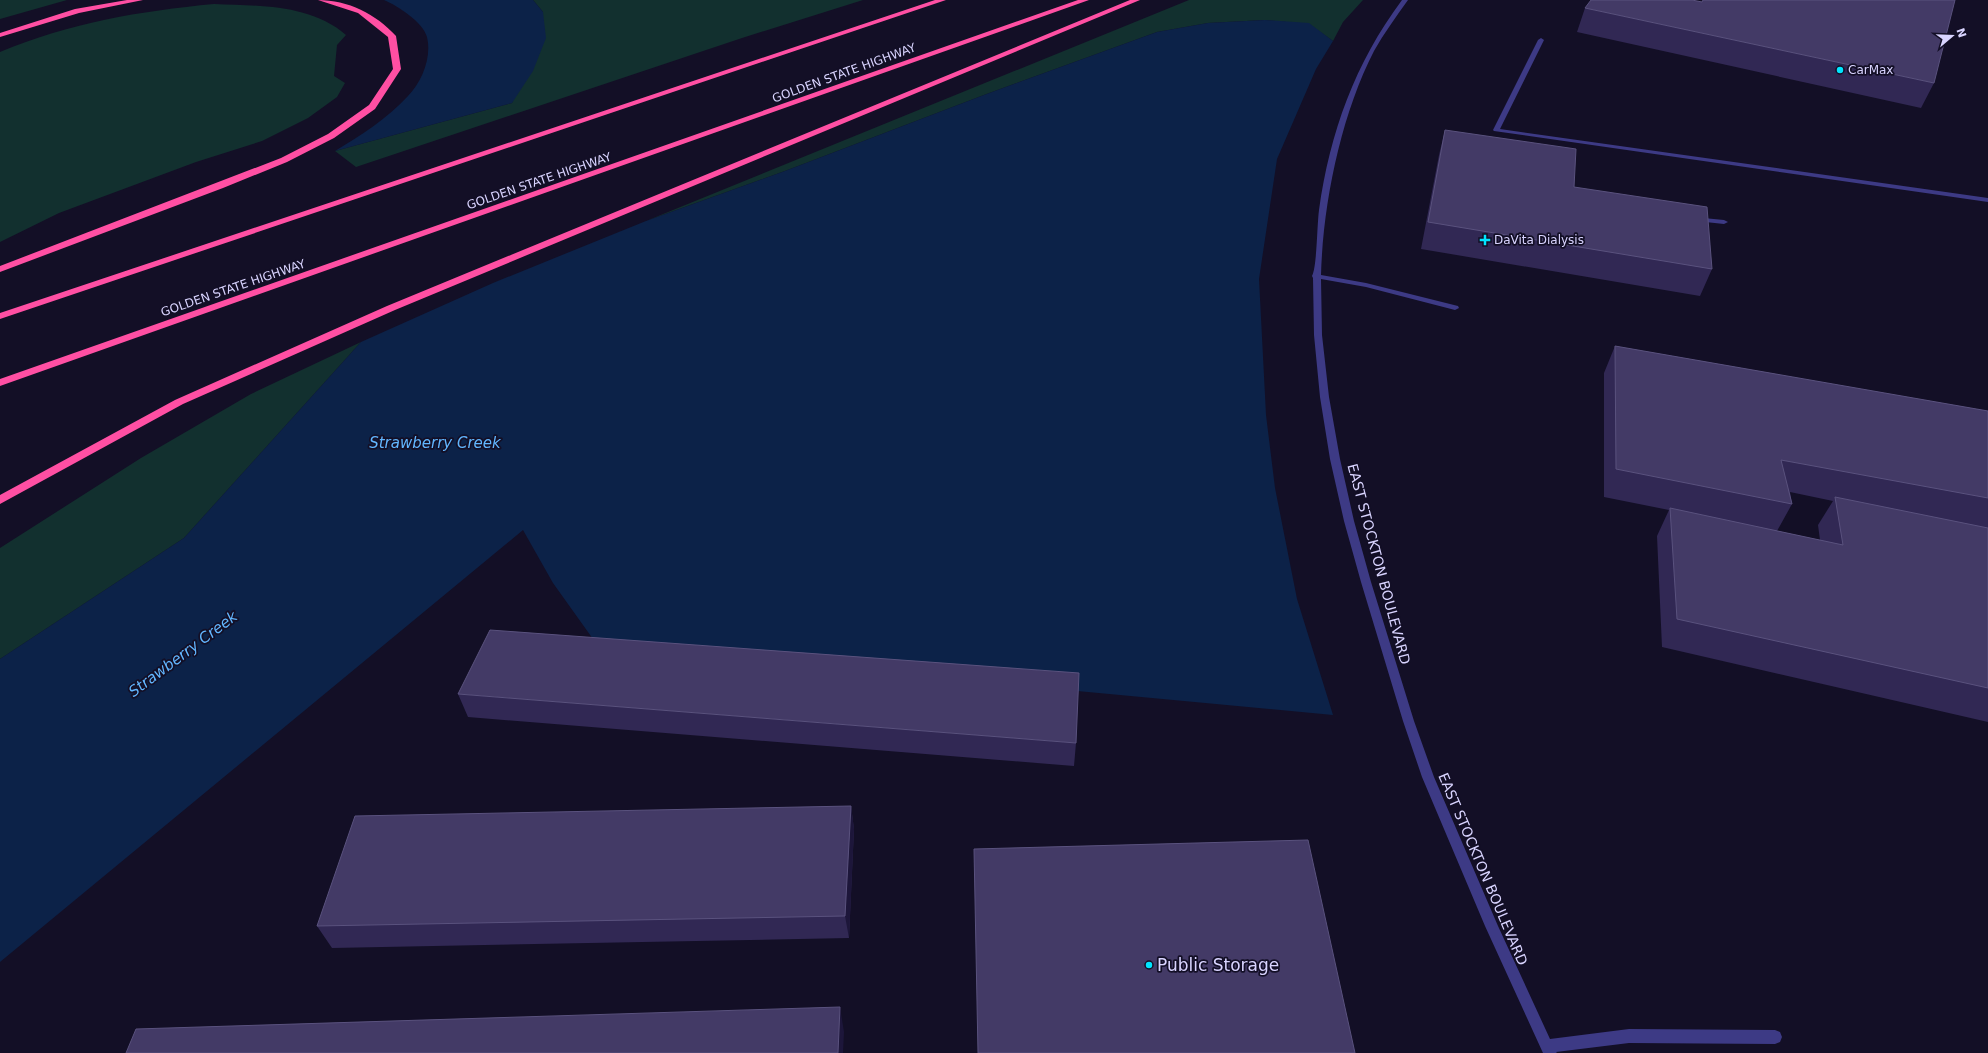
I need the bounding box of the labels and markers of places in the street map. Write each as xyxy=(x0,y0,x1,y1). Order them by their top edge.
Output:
place label: CarMax xyxy=(1848,63,1893,77)
marker: CarMax xyxy=(1835,65,1845,75)
place label: DaVita Dialysis xyxy=(1494,233,1584,247)
marker: DaVita Dialysis xyxy=(1479,234,1491,246)
place label: Public Storage xyxy=(1157,955,1279,975)
marker: Public Storage xyxy=(1144,960,1154,970)

